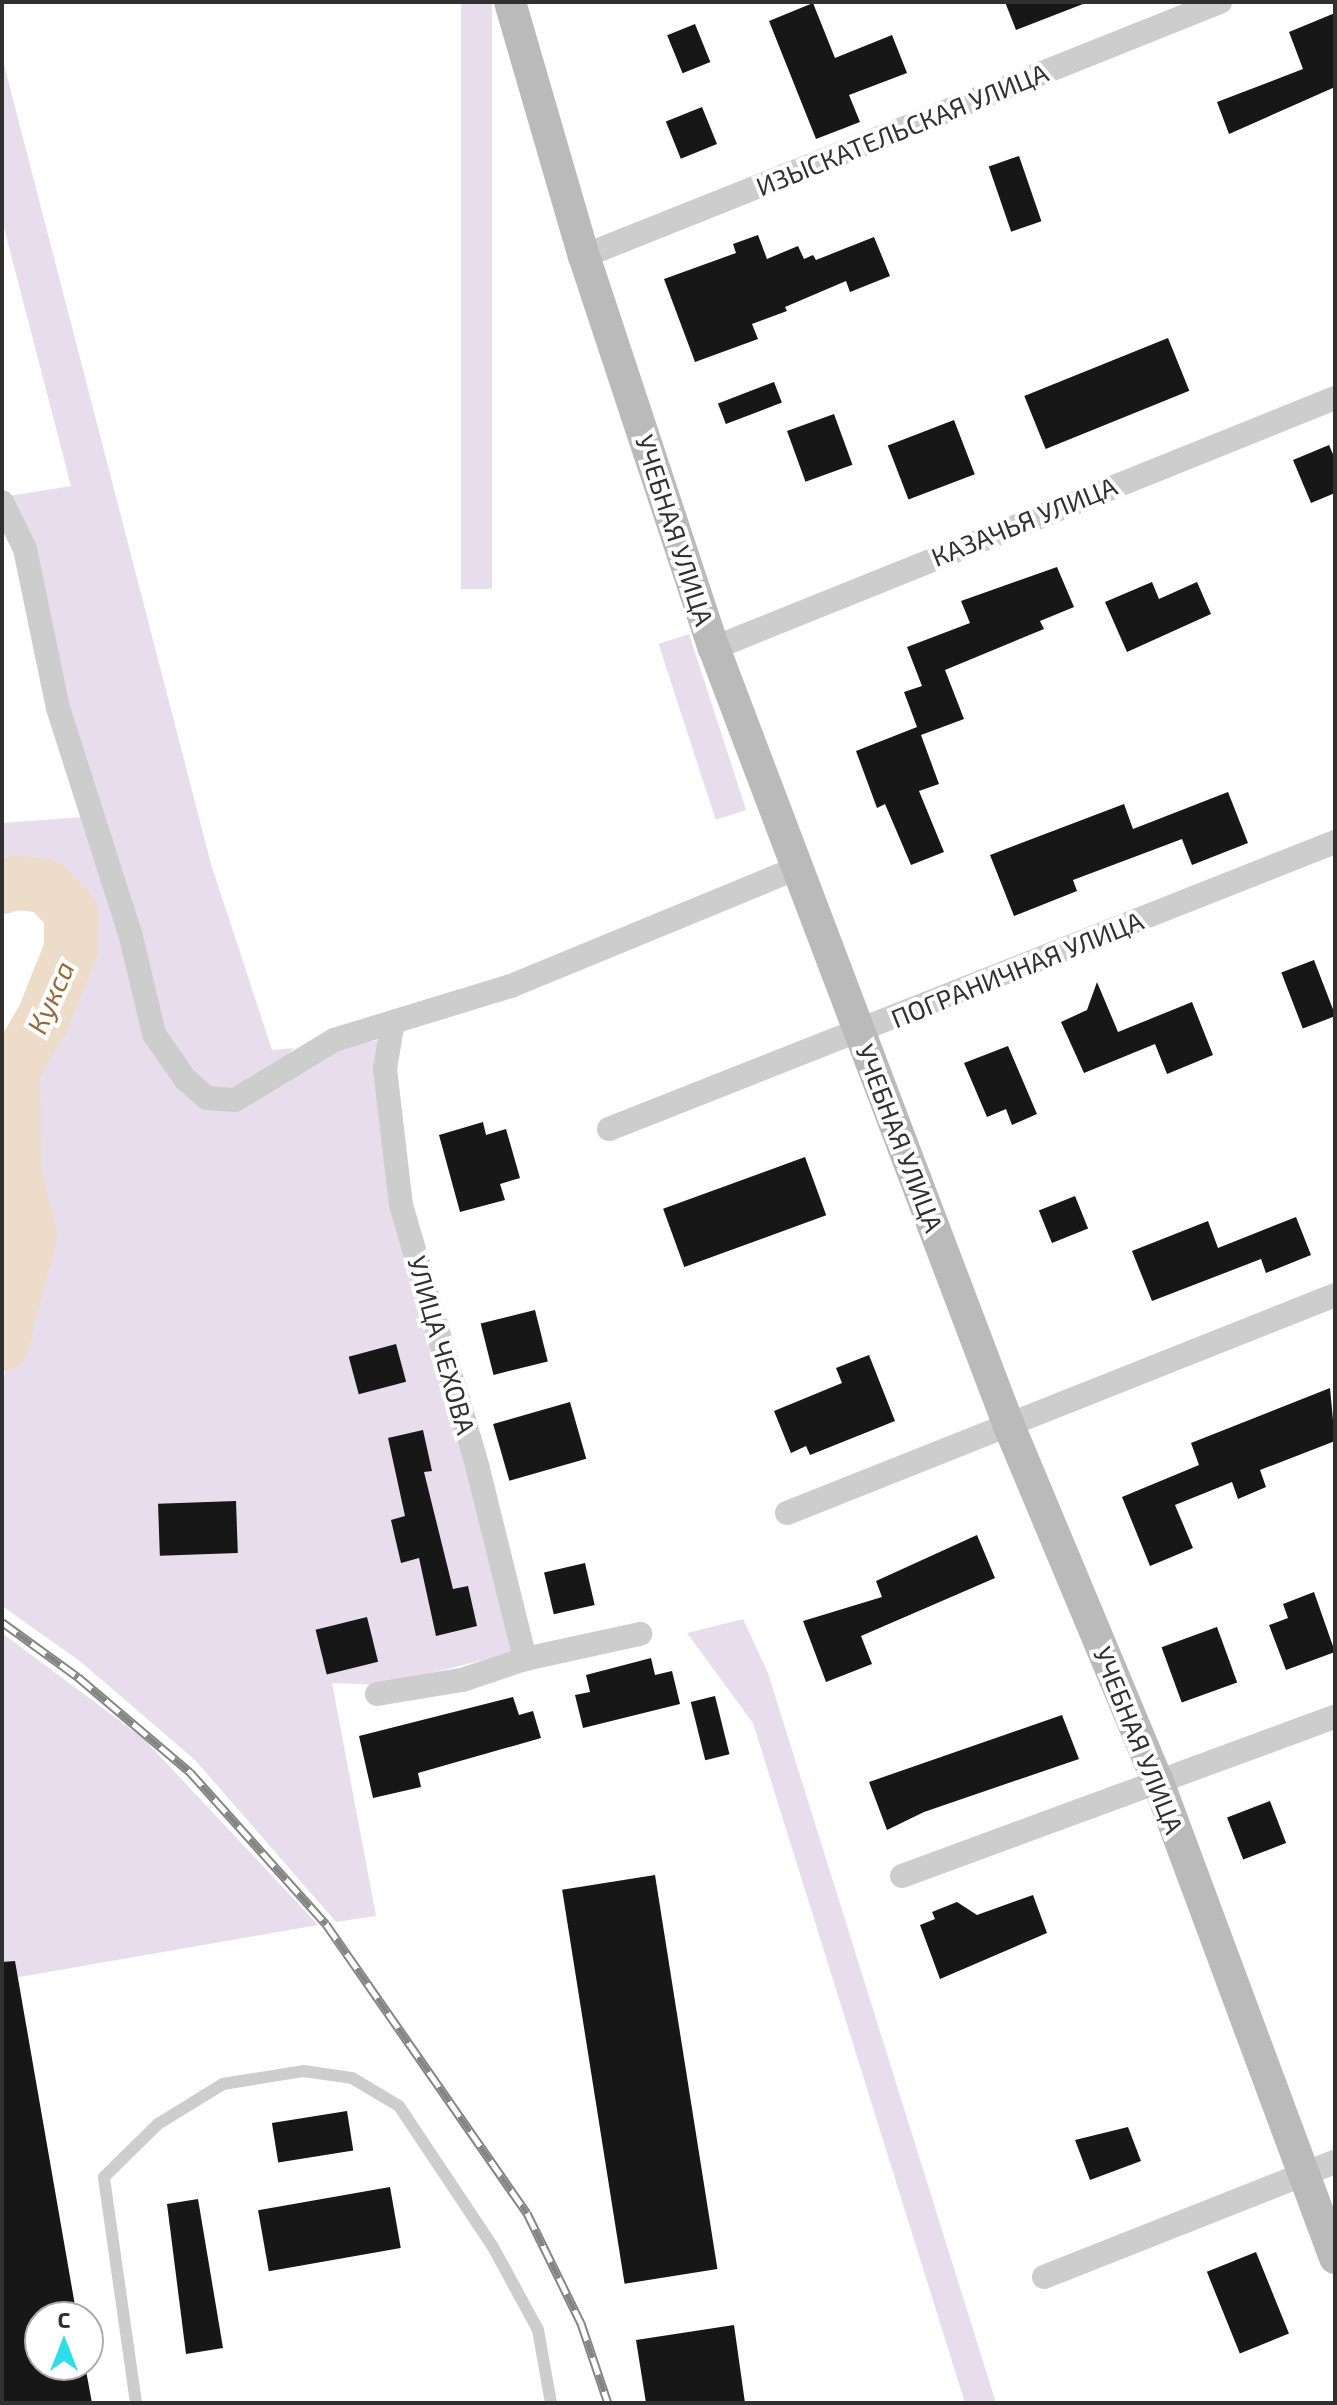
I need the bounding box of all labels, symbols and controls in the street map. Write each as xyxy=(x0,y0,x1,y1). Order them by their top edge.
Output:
street label: ИЗЫСКАТЕЛЬСКАЯ УЛИЦА xyxy=(751,56,1053,202)
street label: УЧЕБНАЯ УЛИЦА xyxy=(629,431,721,629)
street label: КАЗАЧЬЯ УЛИЦА xyxy=(927,470,1121,572)
street label: ПОГРАНИЧНАЯ УЛИЦА xyxy=(886,904,1148,1034)
water label: Кукса xyxy=(19,955,81,1039)
street label: УЧЕБНАЯ УЛИЦА xyxy=(850,1040,950,1236)
street label: УЛИЦА ЧЕХОВА xyxy=(402,1252,482,1438)
street label: УЧЕБНАЯ УЛИЦА xyxy=(1087,1642,1191,1838)
north arrow xyxy=(24,2301,104,2381)
text: С xyxy=(58,2306,70,2332)

